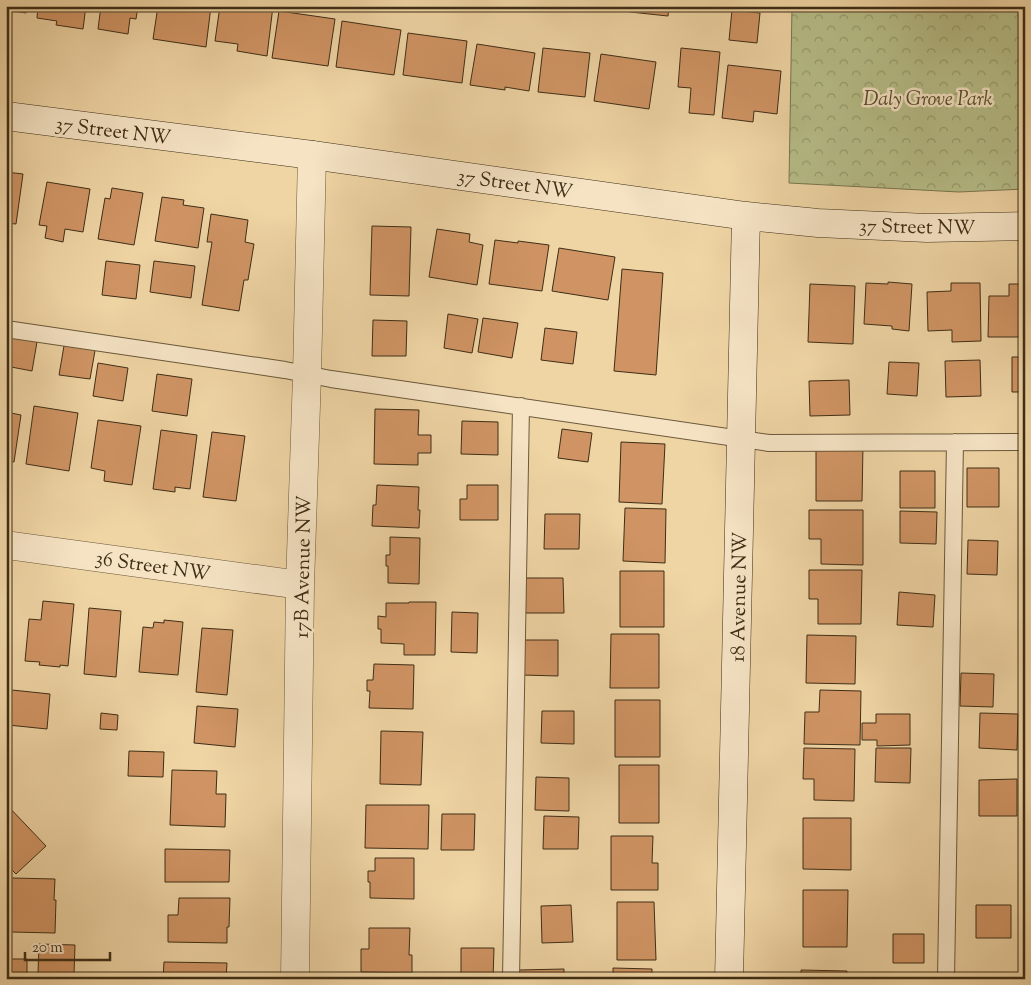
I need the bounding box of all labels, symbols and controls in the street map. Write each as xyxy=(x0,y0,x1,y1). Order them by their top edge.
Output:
park label: Daly Grove Park xyxy=(863,86,993,115)
street label: 37 Street NW xyxy=(53,111,172,154)
street label: 37 Street NW xyxy=(455,163,574,208)
street label: 37 Street NW xyxy=(859,213,975,244)
street label: 17B Avenue NW xyxy=(289,495,320,639)
street label: 18 Avenue NW xyxy=(725,532,756,662)
street label: 36 Street NW xyxy=(93,545,212,590)
scale bar xyxy=(25,930,110,962)
text: 20 m xyxy=(32,938,63,959)

